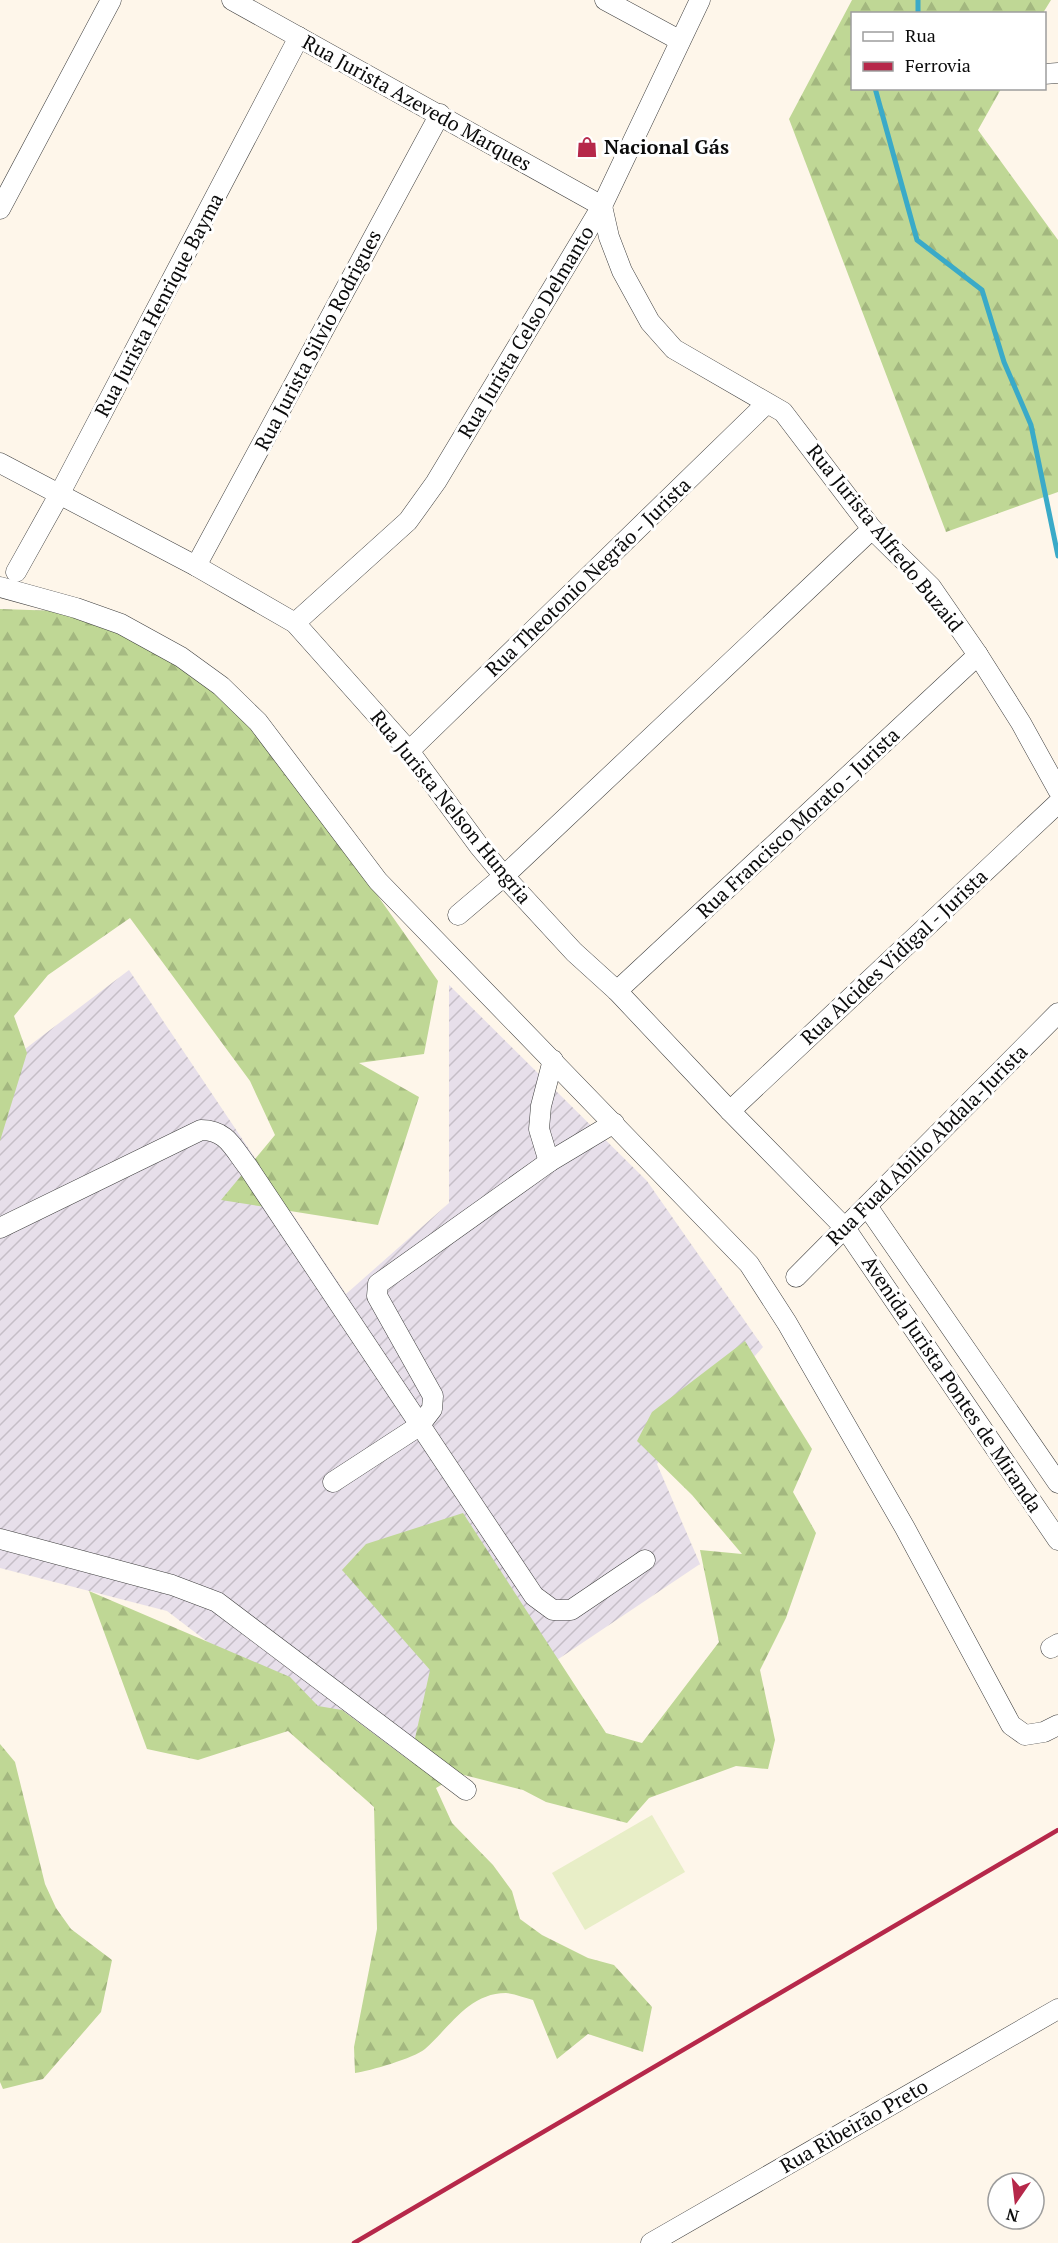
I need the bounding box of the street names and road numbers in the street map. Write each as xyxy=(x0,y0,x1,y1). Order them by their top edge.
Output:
street label: Rua Jurista Azevedo Marques xyxy=(298,28,537,177)
street label: Rua Jurista Henrique Bayma xyxy=(88,188,229,421)
street label: Rua Jurista Celso Delmanto xyxy=(451,221,600,443)
street label: Rua Jurista Silvio Rodrigues xyxy=(248,225,387,455)
street label: Rua Jurista Alfredo Buzaid xyxy=(801,438,969,637)
street label: Rua Theotonio Negrão - Jurista xyxy=(479,471,696,682)
street label: Rua Jurista Nelson Hungria xyxy=(365,704,538,909)
street label: Rua Francisco Morato - Jurista xyxy=(690,721,905,924)
street label: Rua Alcides Vidigal - Jurista xyxy=(794,863,993,1050)
street label: Rua Fuad Abilio Abdala-Jurista xyxy=(820,1038,1033,1251)
street label: Avenida Jurista Pontes de Miranda xyxy=(856,1250,1049,1518)
street label: Rua Ribeirão Preto xyxy=(775,2072,933,2179)

